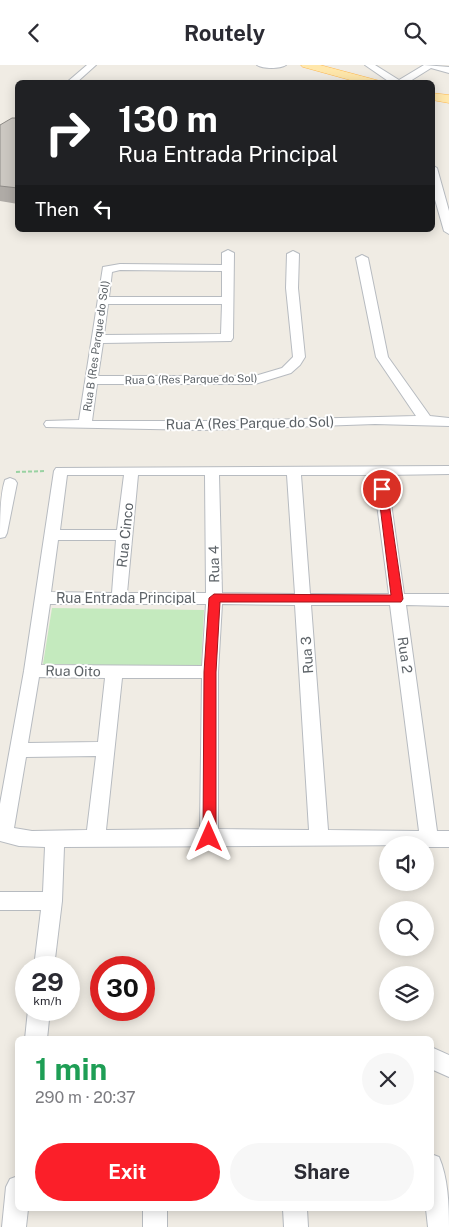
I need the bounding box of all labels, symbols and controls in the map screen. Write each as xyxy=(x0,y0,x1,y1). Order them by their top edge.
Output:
icon: back xyxy=(20,19,48,47)
icon: search xyxy=(401,19,429,47)
text: Routely xyxy=(184,20,265,46)
text: 130 m xyxy=(118,99,218,140)
icon: right xyxy=(35,100,100,165)
text: Rua Entrada Principal xyxy=(118,141,338,167)
icon: left xyxy=(89,195,117,223)
text: Then xyxy=(35,198,79,220)
street label: Rua B (Res Parque do Sol) xyxy=(81,280,111,412)
street label: Rua G (Res Parque do Sol) xyxy=(125,372,257,386)
street label: Rua A (Res Parque do Sol) xyxy=(166,414,334,432)
pin xyxy=(361,468,403,510)
icon: arrive xyxy=(368,475,396,503)
street label: Rua Cinco xyxy=(114,502,136,568)
street label: Rua 4 xyxy=(206,545,222,583)
street label: Rua Entrada Principal xyxy=(56,590,196,606)
street label: Rua 3 xyxy=(298,636,316,674)
street label: Rua 2 xyxy=(395,636,415,674)
street label: Rua Oito xyxy=(45,663,101,679)
position arrow xyxy=(182,810,234,862)
map controls xyxy=(379,836,434,1021)
button: sound xyxy=(379,836,434,891)
button: search xyxy=(379,901,434,956)
speed limit sign: 30 xyxy=(90,956,155,1021)
button: layers xyxy=(379,966,434,1021)
text: 29 xyxy=(31,967,64,997)
text: km/h xyxy=(33,994,62,1008)
text: 1 min xyxy=(35,1051,107,1087)
button: close xyxy=(362,1053,414,1105)
text: 290 m · 20:37 xyxy=(35,1088,136,1107)
button: Exit xyxy=(35,1143,220,1201)
button: Share xyxy=(230,1143,414,1201)

